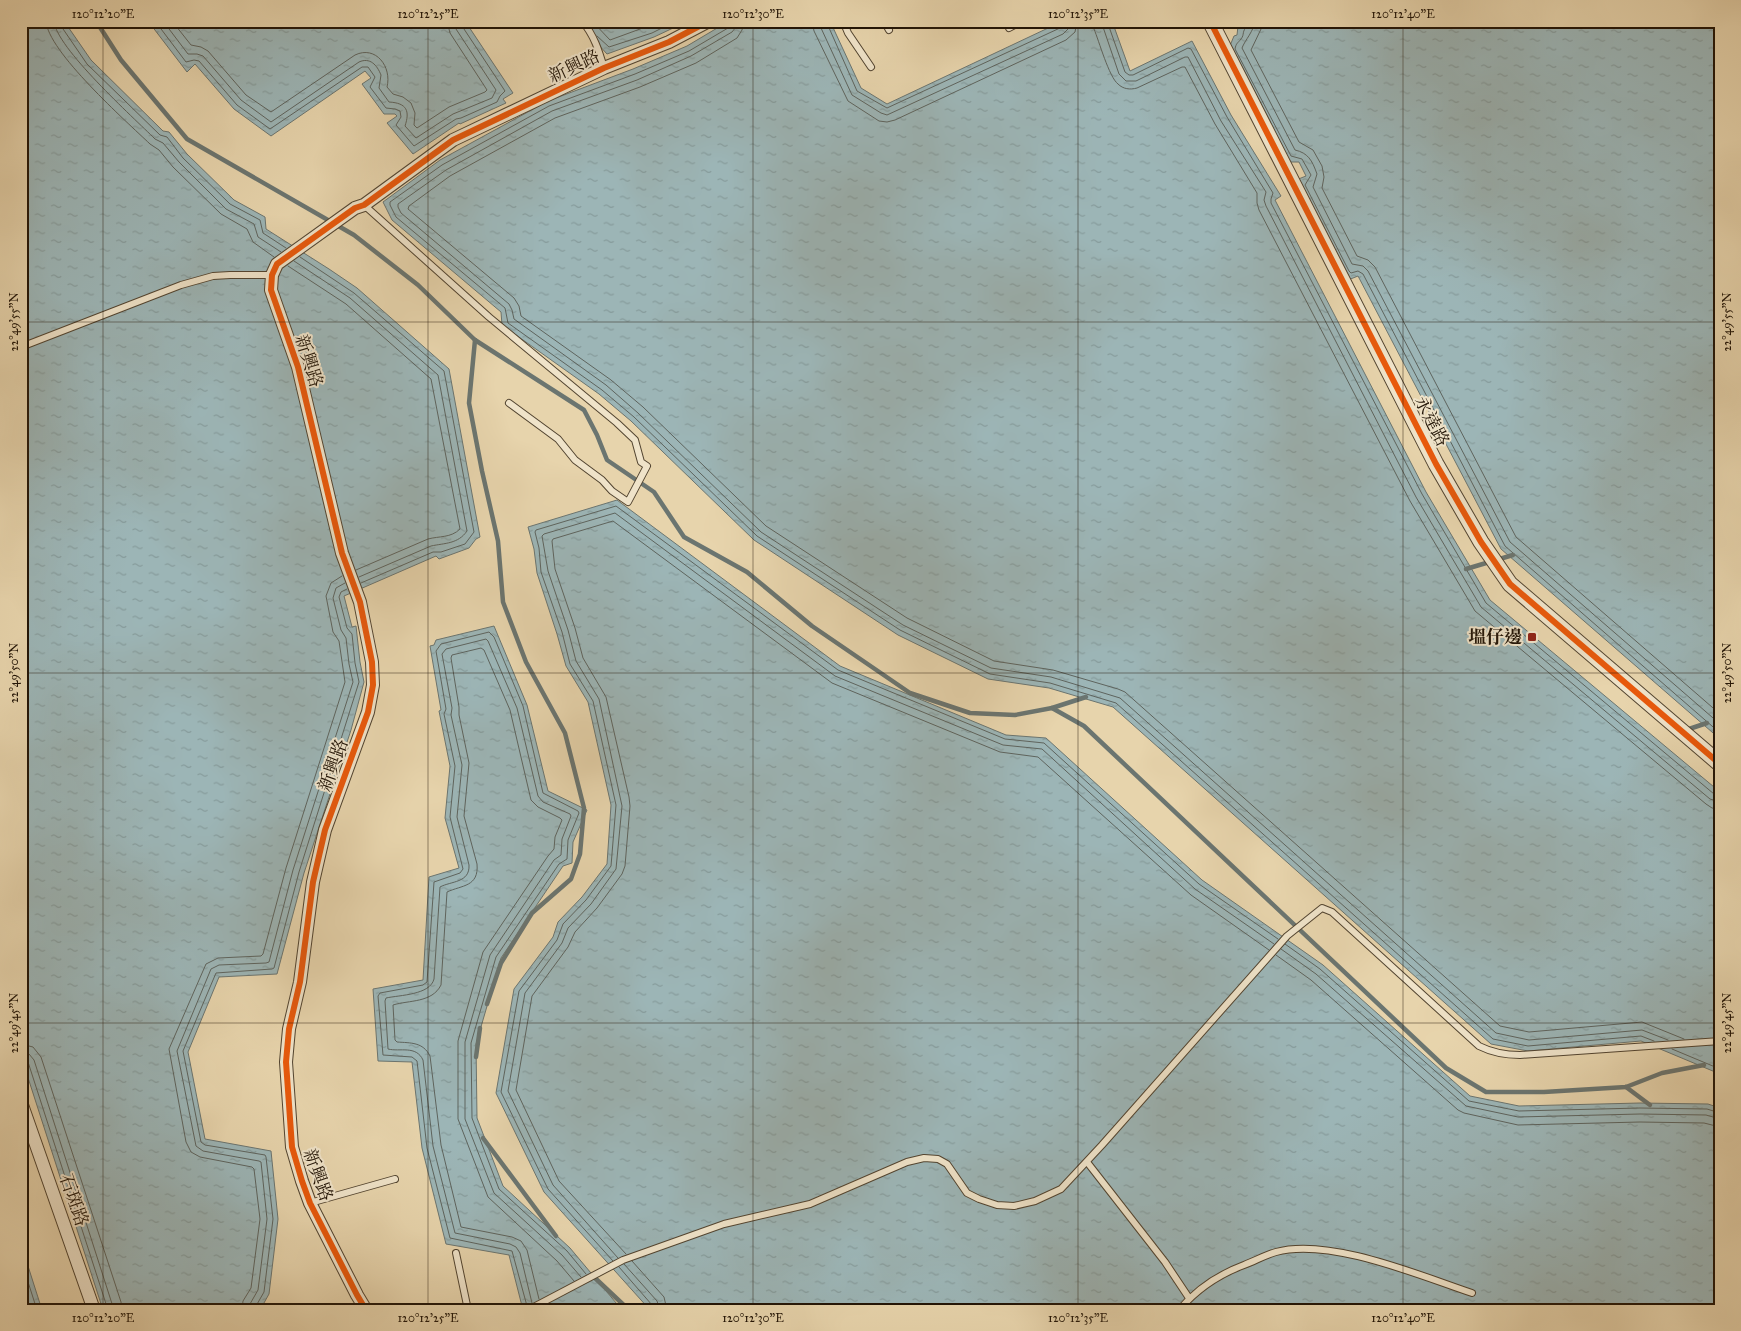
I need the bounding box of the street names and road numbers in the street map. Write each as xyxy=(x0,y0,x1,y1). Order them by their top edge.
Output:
street label: 新興路 xyxy=(545,45,603,87)
street label: 新興路 xyxy=(291,332,327,390)
street label: 永達路 xyxy=(1410,392,1454,450)
street label: 新興路 xyxy=(313,736,353,794)
street label: 新興路 xyxy=(298,1146,338,1204)
street label: 石斑路 xyxy=(55,1171,93,1229)

